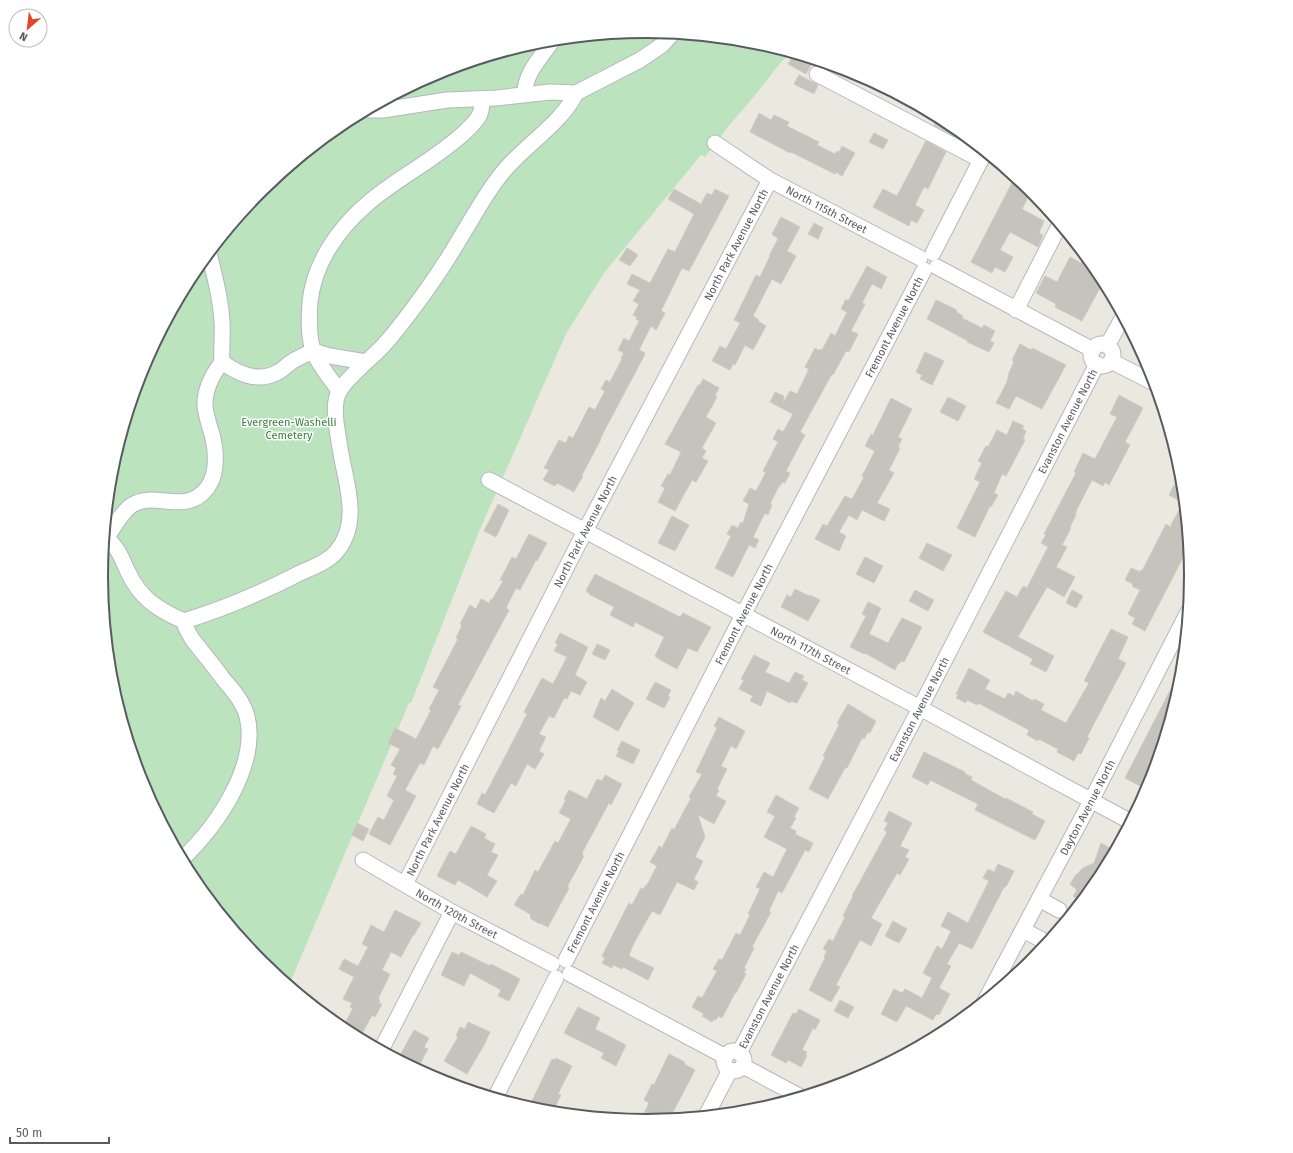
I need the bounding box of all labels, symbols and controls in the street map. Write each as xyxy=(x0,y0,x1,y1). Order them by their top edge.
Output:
north arrow xyxy=(8,8,48,48)
text: N xyxy=(17,29,30,44)
street label: North 115th Street xyxy=(784,183,869,236)
street label: North Park Avenue North xyxy=(702,187,771,303)
street label: Fremont Avenue North xyxy=(863,274,926,380)
street label: Evanston Avenue North xyxy=(1036,367,1100,476)
park label: Evergreen-Washelli Cemetery xyxy=(241,416,337,442)
street label: North Park Avenue North xyxy=(551,473,620,590)
street label: Fremont Avenue North xyxy=(713,561,776,667)
street label: North 117th Street xyxy=(768,624,853,677)
street label: Evanston Avenue North xyxy=(887,655,952,764)
street label: Dayton Avenue North xyxy=(1057,758,1118,858)
street label: North Park Avenue North xyxy=(404,762,472,878)
street label: Fremont Avenue North xyxy=(565,849,628,955)
street label: North 120th Street xyxy=(413,886,500,942)
street label: Evanston Avenue North xyxy=(736,942,802,1051)
scale bar xyxy=(10,1119,109,1145)
text: 50 m xyxy=(16,1126,42,1140)

